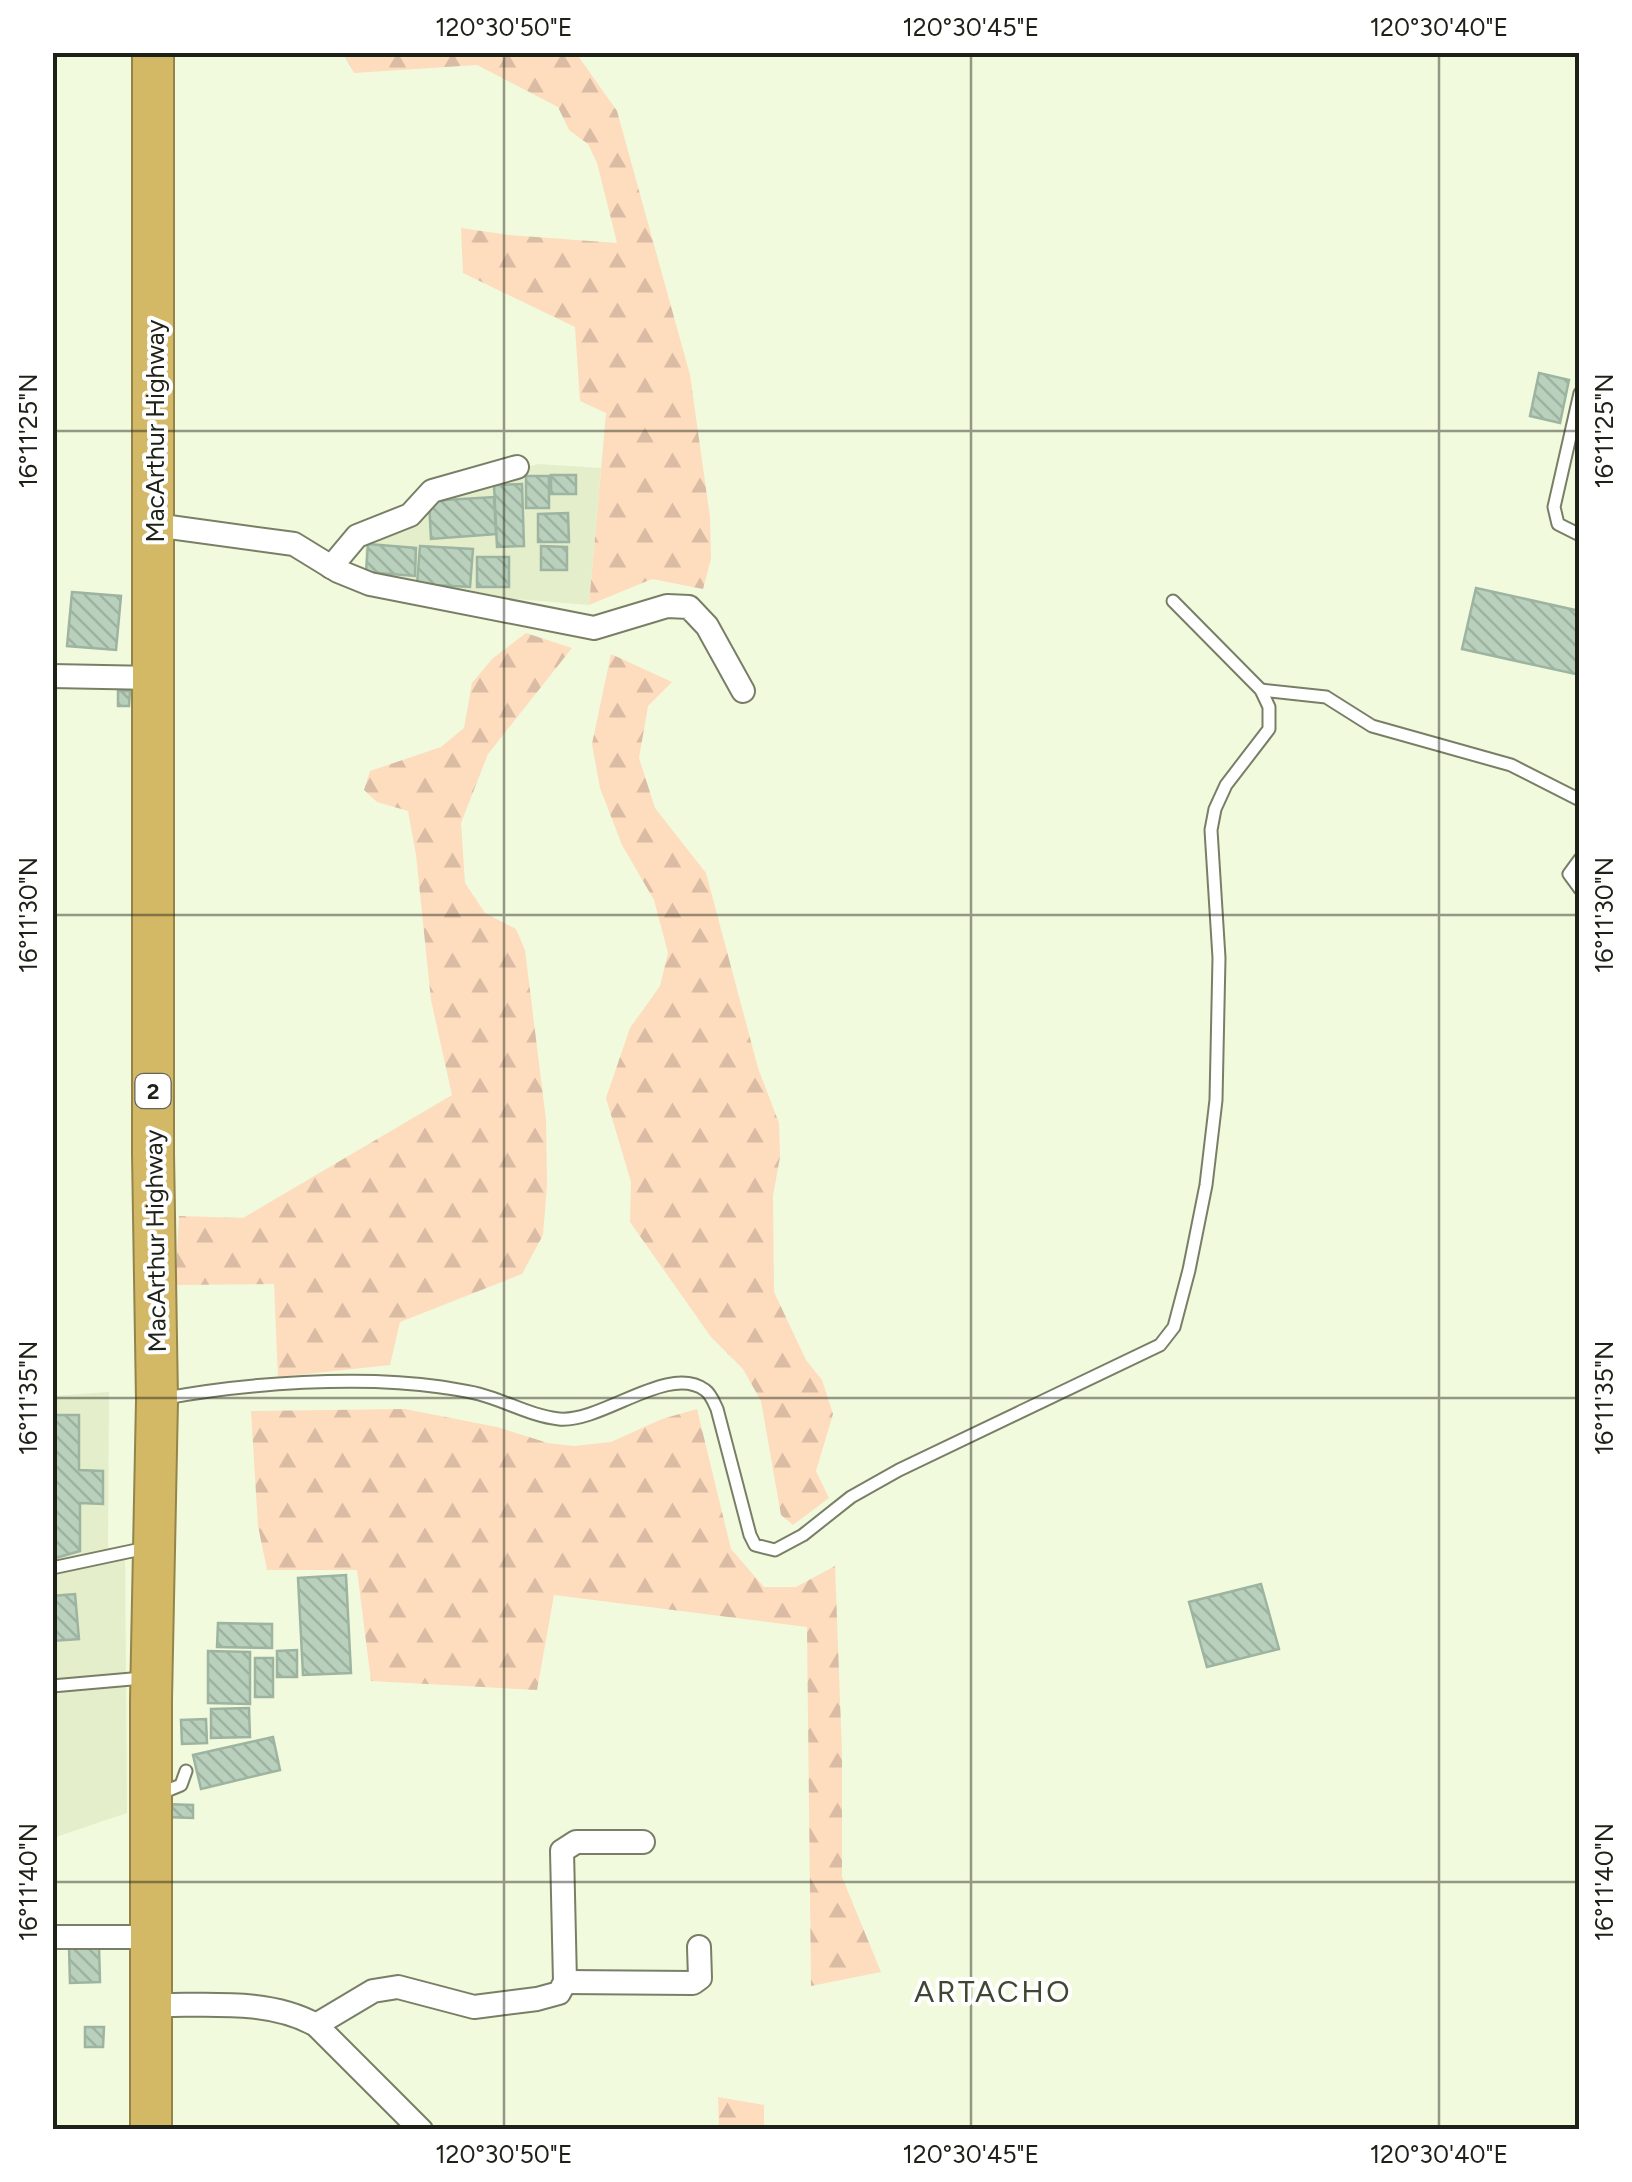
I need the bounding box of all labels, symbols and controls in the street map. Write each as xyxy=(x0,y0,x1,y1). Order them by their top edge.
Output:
text: 120°30'50"E xyxy=(435,12,573,42)
text: 120°30'45"E xyxy=(903,12,1039,42)
text: 120°30'40"E xyxy=(1370,12,1508,42)
street label: MacArthur Highway xyxy=(140,320,170,542)
text: 16°11'25"N xyxy=(13,373,43,489)
text: 16°11'25"N xyxy=(1589,373,1619,489)
text: 16°11'30"N xyxy=(13,857,43,973)
text: 16°11'30"N xyxy=(1589,857,1619,973)
road number: 2 xyxy=(136,1074,170,1108)
street label: MacArthur Highway xyxy=(138,1129,172,1353)
text: 16°11'35"N xyxy=(13,1341,43,1455)
text: 16°11'35"N xyxy=(1589,1341,1619,1455)
text: 16°11'40"N xyxy=(13,1823,43,1941)
text: 16°11'40"N xyxy=(1589,1823,1619,1941)
district label: ARTACHO xyxy=(914,1973,1072,2010)
text: 120°30'50"E xyxy=(435,2139,573,2169)
text: 120°30'45"E xyxy=(903,2139,1039,2169)
text: 120°30'40"E xyxy=(1370,2139,1508,2169)

